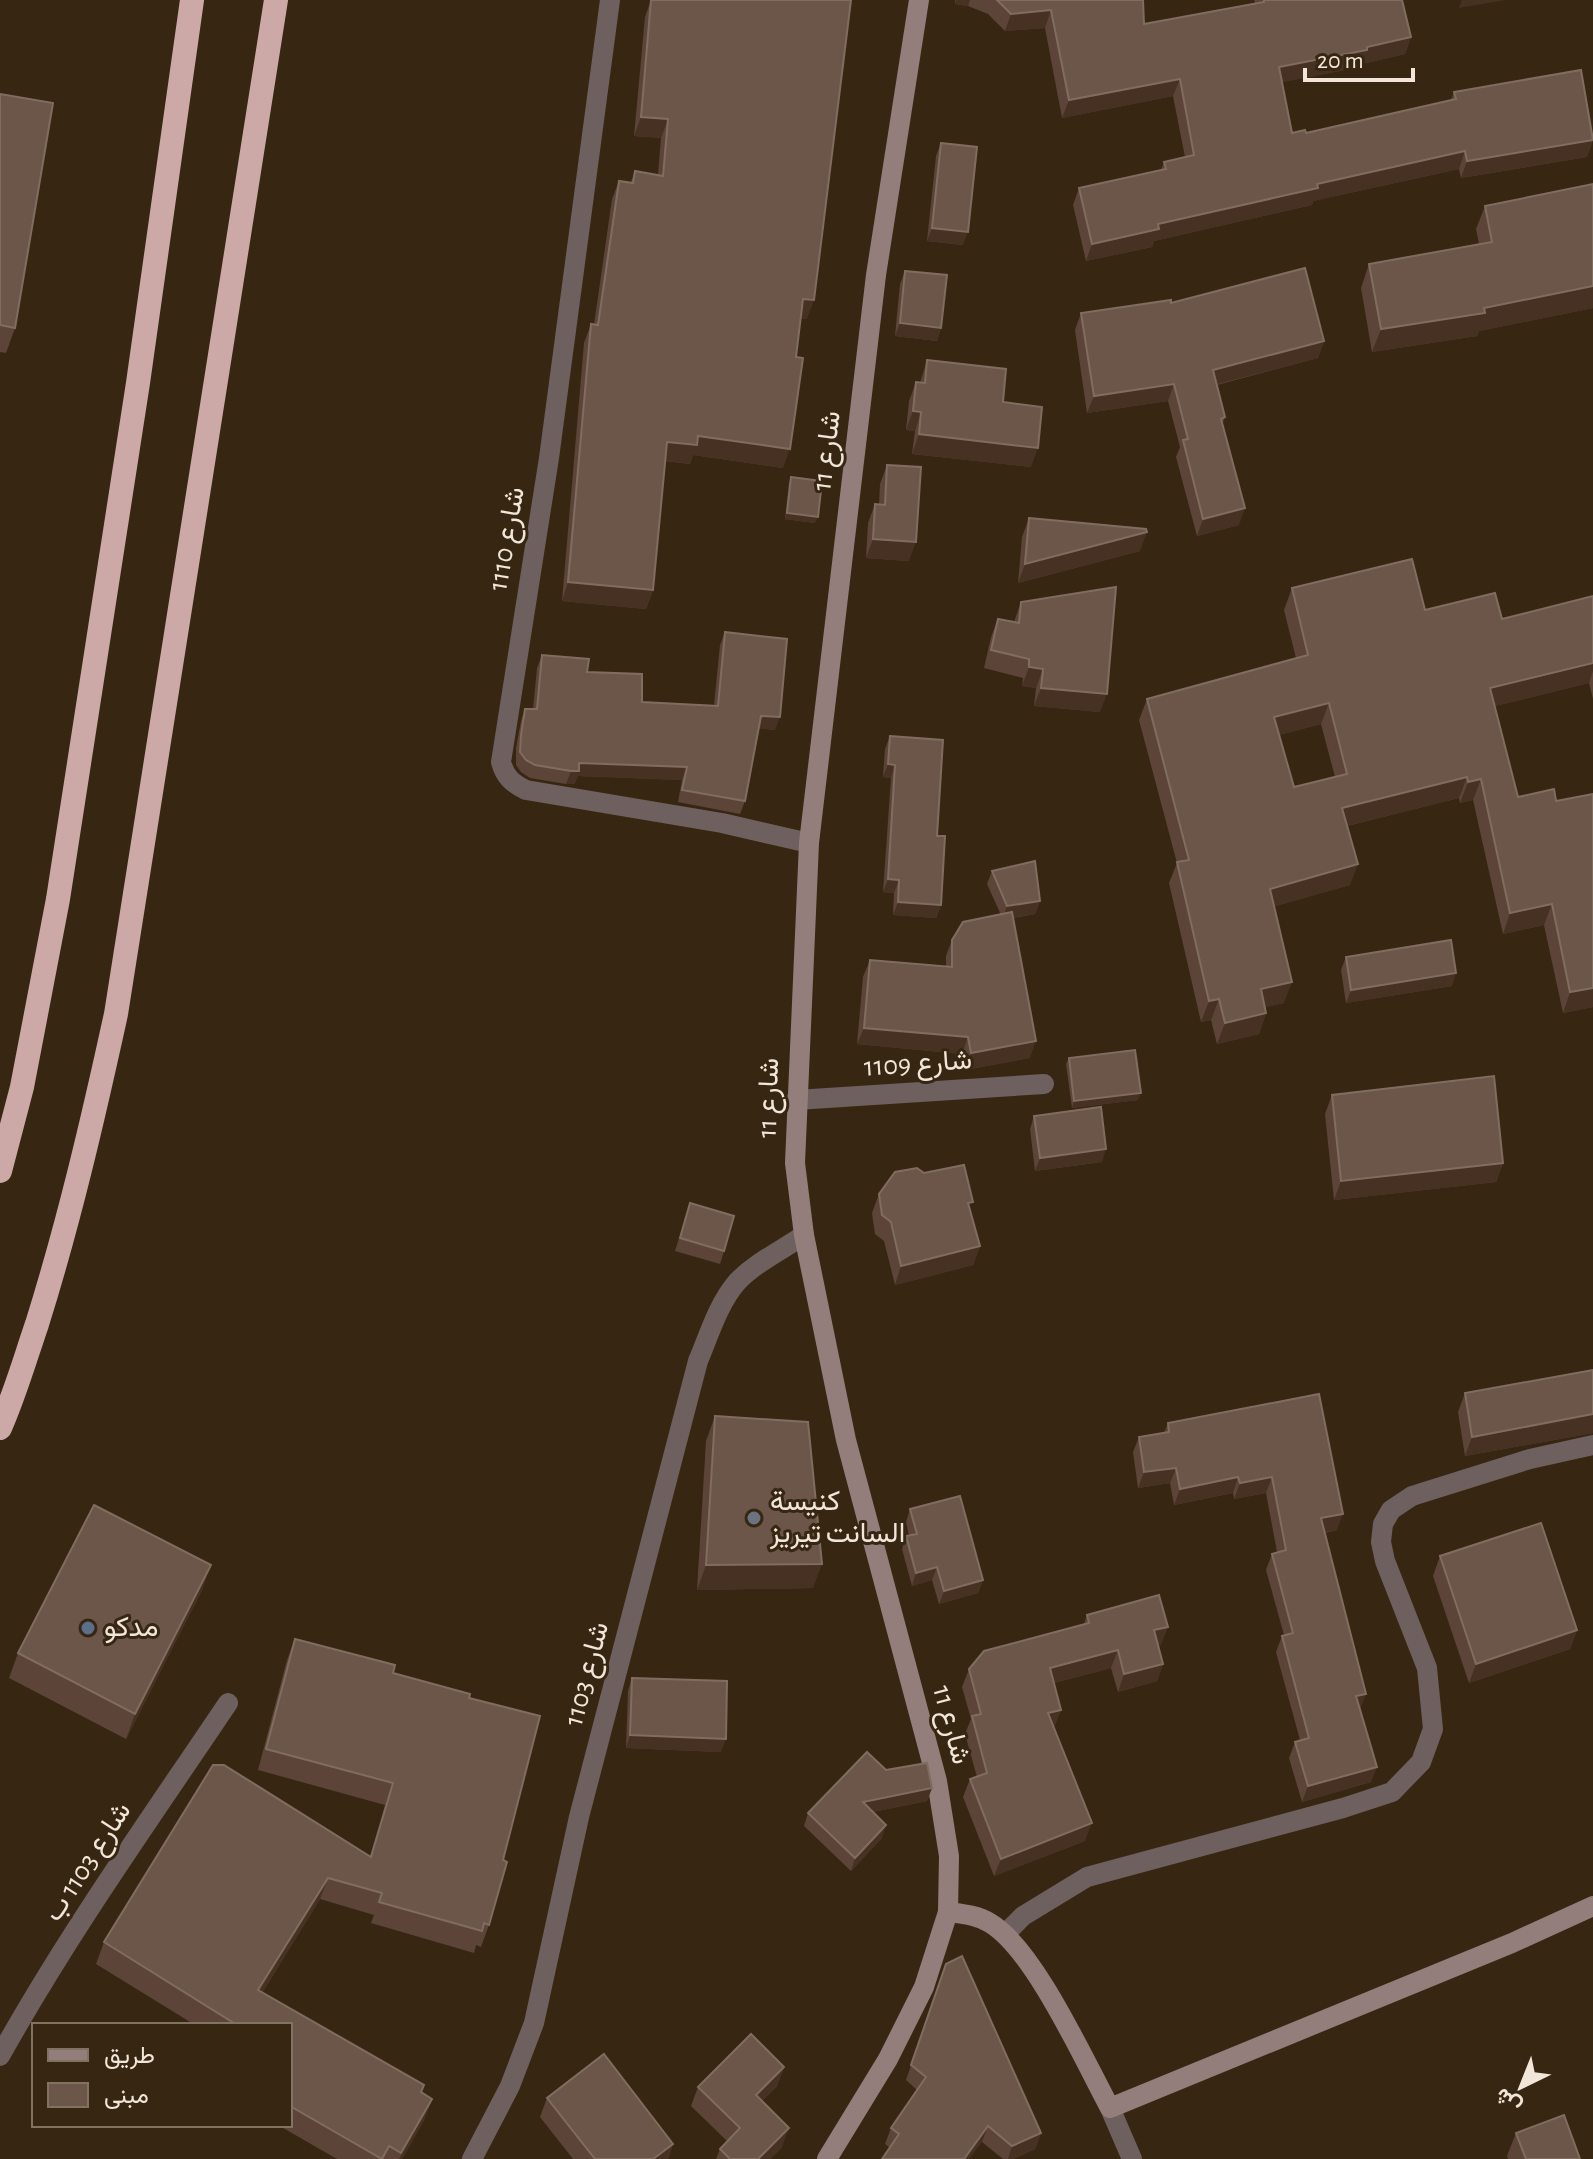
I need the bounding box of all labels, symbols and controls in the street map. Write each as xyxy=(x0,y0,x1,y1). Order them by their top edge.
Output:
scale bar xyxy=(1305,32,1413,82)
text: 20 m xyxy=(1317,49,1364,73)
street label: شارع 11 xyxy=(808,409,849,493)
street label: شارع 1110 xyxy=(484,485,533,593)
street label: شارع 1109 xyxy=(863,1046,973,1085)
street label: شارع 11 xyxy=(754,1057,787,1139)
place label: كنيسة السانت تيريز xyxy=(769,1488,905,1550)
marker: كنيسة السانت تيريز xyxy=(745,1509,763,1527)
place label: مدكو xyxy=(104,1614,158,1644)
marker: مدكو xyxy=(79,1619,97,1637)
street label: شارع 1103 xyxy=(560,1619,617,1730)
street label: شارع 11 xyxy=(924,1683,975,1768)
street label: شارع 1103 ب xyxy=(39,1797,139,1928)
legend xyxy=(32,2023,292,2127)
text: طريق xyxy=(104,2044,155,2070)
north arrow xyxy=(1481,2047,1561,2127)
text: ش xyxy=(1491,2082,1527,2118)
text: مبنى xyxy=(104,2084,149,2109)

